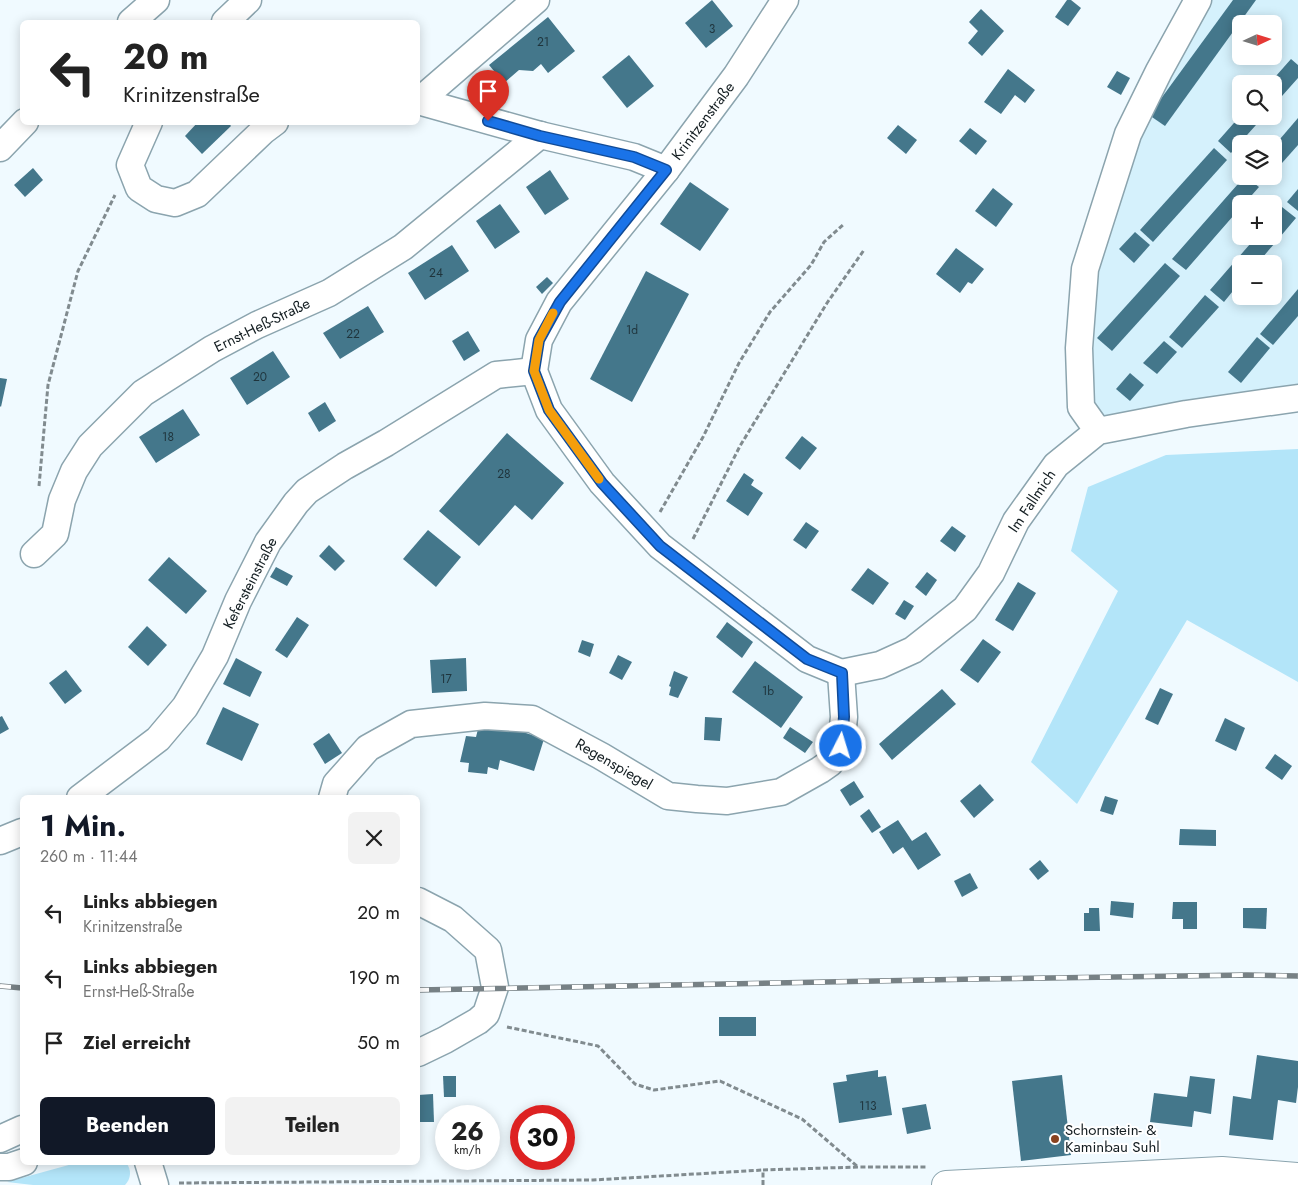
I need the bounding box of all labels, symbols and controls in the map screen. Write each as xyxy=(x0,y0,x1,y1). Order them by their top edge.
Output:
north arrow xyxy=(1232,15,1282,65)
map controls xyxy=(1232,15,1282,305)
house number: 3 xyxy=(709,20,716,38)
text: 20 m xyxy=(123,32,208,82)
house number: 21 xyxy=(537,33,549,51)
icon: left xyxy=(40,40,105,105)
pin xyxy=(467,70,509,121)
button: search xyxy=(1232,75,1282,125)
icon: arrive xyxy=(474,77,502,105)
street label: Krinitzenstraße xyxy=(666,77,740,165)
text: Krinitzenstraße xyxy=(123,78,260,110)
button: layers xyxy=(1232,135,1282,185)
button: + xyxy=(1232,195,1282,245)
button: − xyxy=(1232,255,1282,305)
house number: 24 xyxy=(429,264,443,282)
street label: Ernst-Heß-Straße xyxy=(210,292,314,358)
house number: 1d xyxy=(626,321,638,339)
house number: 22 xyxy=(346,325,360,343)
house number: 20 xyxy=(253,368,267,386)
house number: 18 xyxy=(162,428,174,446)
house number: 28 xyxy=(497,465,511,483)
street label: Im Fallmich xyxy=(1003,465,1061,537)
street label: Kefersteinstraße xyxy=(217,533,283,633)
house number: 17 xyxy=(440,670,453,688)
house number: 1b xyxy=(762,682,774,700)
position arrow xyxy=(814,719,866,771)
street label: Regenspiegel xyxy=(571,733,657,795)
text: 1 Min. xyxy=(40,804,126,847)
button: close xyxy=(348,812,400,864)
text: 260 m · 11:44 xyxy=(40,845,137,868)
text: Links abbiegen xyxy=(83,888,218,915)
icon: left xyxy=(40,899,68,927)
text: 20 m xyxy=(357,899,400,926)
text: Krinitzenstraße xyxy=(83,915,183,938)
text: Links abbiegen xyxy=(83,953,218,980)
icon: left xyxy=(40,964,68,992)
text: 190 m xyxy=(349,964,400,991)
text: Ernst-Heß-Straße xyxy=(83,980,195,1003)
icon: arrive xyxy=(40,1029,68,1057)
text: Ziel erreicht xyxy=(83,1029,190,1056)
text: 50 m xyxy=(357,1029,400,1056)
button: Beenden xyxy=(40,1097,215,1155)
button: Teilen xyxy=(225,1097,400,1155)
house number: 113 xyxy=(859,1097,877,1115)
speed limit sign: 30 xyxy=(510,1105,575,1170)
text: 26 xyxy=(451,1113,484,1149)
place label: Schornstein- & Kaminbau Suhl xyxy=(1065,1119,1160,1158)
marker: Schornstein- & Kaminbau Suhl xyxy=(1049,1133,1061,1145)
text: km/h xyxy=(454,1141,481,1159)

